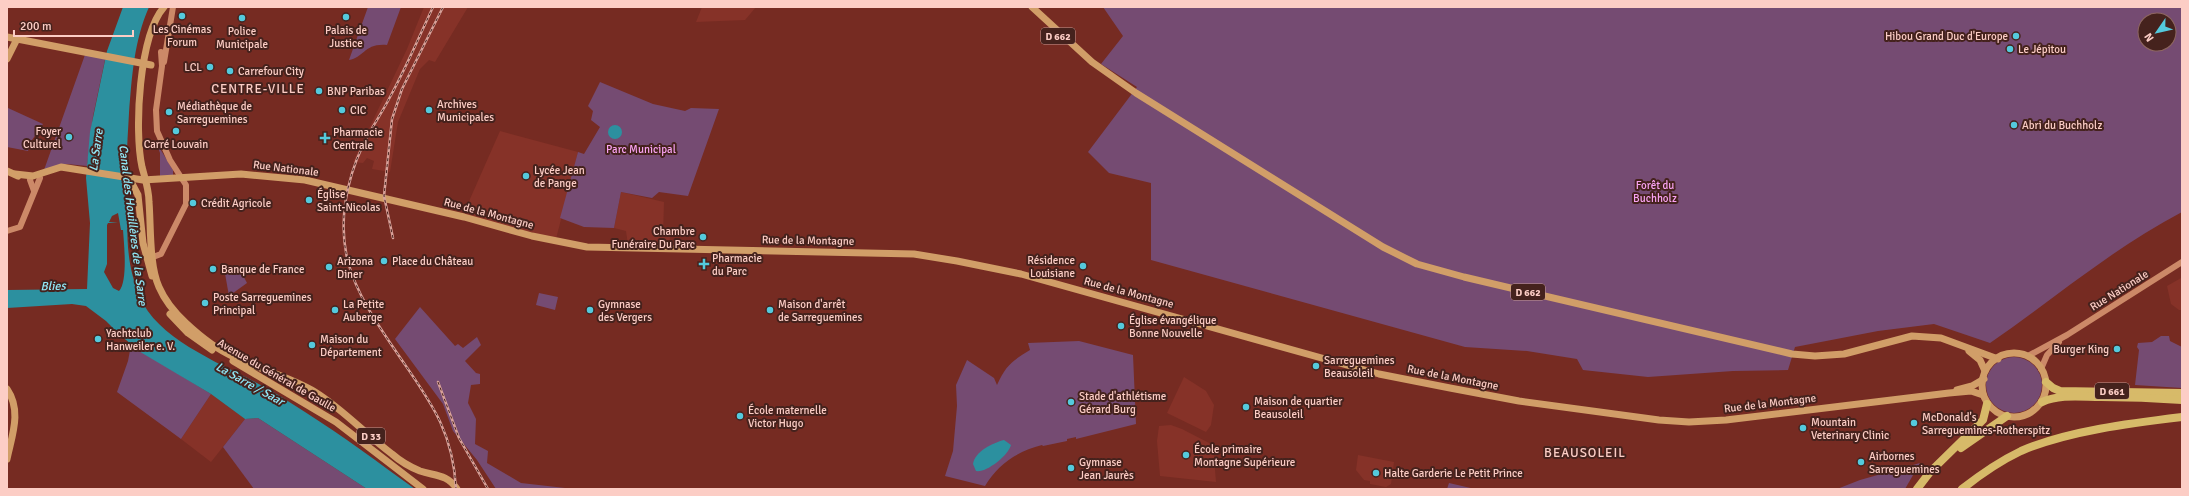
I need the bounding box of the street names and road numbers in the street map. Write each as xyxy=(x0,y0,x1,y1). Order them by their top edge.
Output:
road number: D 662 xyxy=(1041,28,1075,44)
street label: Rue Nationale xyxy=(252,158,320,179)
street label: Rue de la Montagne xyxy=(442,195,535,232)
street label: Rue de la Montagne xyxy=(762,233,854,248)
street label: Rue Nationale xyxy=(2088,267,2151,313)
street label: Rue de la Montagne xyxy=(1082,274,1175,311)
road number: D 662 xyxy=(1511,284,1545,300)
street label: Avenue du Général de Gaulle xyxy=(215,336,338,415)
street label: Rue de la Montagne xyxy=(1406,362,1500,393)
road number: D 661 xyxy=(2095,383,2129,399)
street label: Rue de la Montagne xyxy=(1723,391,1817,416)
road number: D 33 xyxy=(357,428,385,444)

